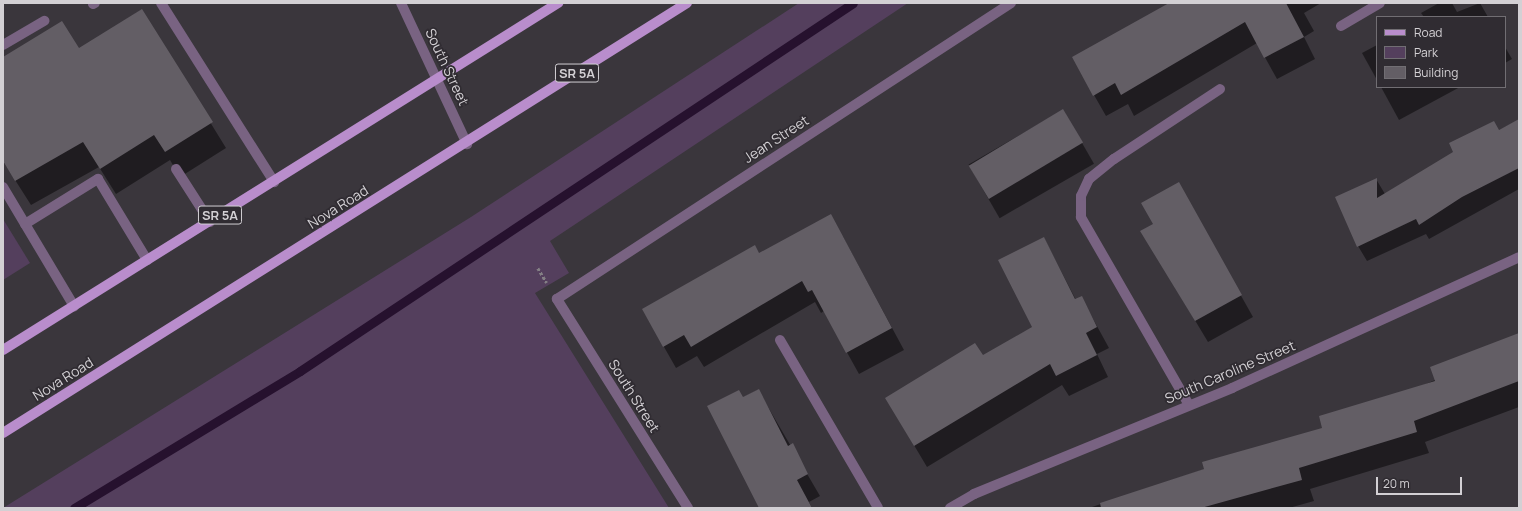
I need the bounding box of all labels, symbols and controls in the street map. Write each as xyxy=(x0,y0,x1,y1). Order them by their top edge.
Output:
legend xyxy=(1376,16,1506,88)
text: Road xyxy=(1414,24,1442,41)
street label: South Street xyxy=(422,26,472,108)
text: Park xyxy=(1414,44,1438,61)
road number: SR 5A xyxy=(554,62,600,84)
text: Building xyxy=(1414,64,1458,81)
street label: Jean Street xyxy=(740,112,812,166)
street label: Nova Road xyxy=(305,182,371,232)
road number: SR 5A xyxy=(197,204,243,226)
street label: South Caroline Street xyxy=(1162,337,1298,407)
street label: Nova Road xyxy=(30,354,96,404)
street label: South Street xyxy=(605,356,663,436)
scale bar xyxy=(1378,469,1464,495)
text: 20 m xyxy=(1383,475,1410,492)

